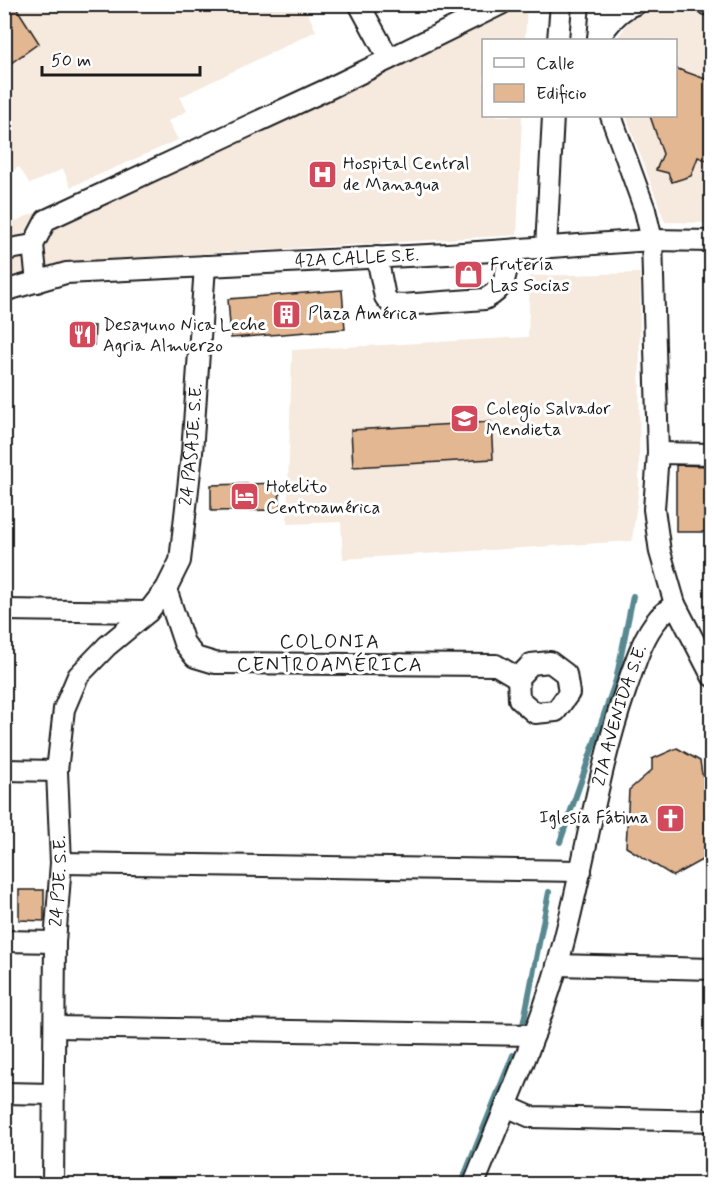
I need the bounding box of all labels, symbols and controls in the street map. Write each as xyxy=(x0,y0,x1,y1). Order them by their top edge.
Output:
scale bar xyxy=(42,39,200,77)
legend xyxy=(482,39,677,117)
text: 50 m xyxy=(51,49,91,73)
text: Calle xyxy=(536,52,575,76)
text: Edificio xyxy=(536,82,587,106)
place label: Hospital Central de Managua xyxy=(343,152,469,197)
hospital icon: Hospital Central de Managua xyxy=(306,158,338,190)
street label: 42A CALLE S.E. xyxy=(294,243,420,274)
place label: Frutería Las Socias xyxy=(490,253,570,298)
shop icon: Frutería Las Socias xyxy=(453,259,485,291)
building icon: Plaza América xyxy=(271,298,303,330)
place label: Plaza América xyxy=(308,302,417,326)
place label: Desayuno Nica Leche Agria Almuerzo xyxy=(103,313,266,358)
restaurant icon: Desayuno Nica Leche Agria Almuerzo xyxy=(66,319,98,351)
street label: 24 PASAJE. S.E. xyxy=(174,383,209,507)
place label: Colegio Salvador Mendieta xyxy=(486,397,611,442)
school or university icon: Colegio Salvador Mendieta xyxy=(449,403,481,435)
place label: Hotelito Centroamérica xyxy=(266,475,380,520)
hotel icon: Hotelito Centroamérica xyxy=(229,481,261,513)
district label: COLONIA CENTROAMÉRICA xyxy=(237,629,423,679)
street label: 27A AVENIDA S.E. xyxy=(587,641,653,788)
church icon: Iglesia Fátima xyxy=(654,802,686,834)
place label: Iglesia Fátima xyxy=(539,806,649,830)
street label: 24 PJE. S.E. xyxy=(44,835,73,928)

